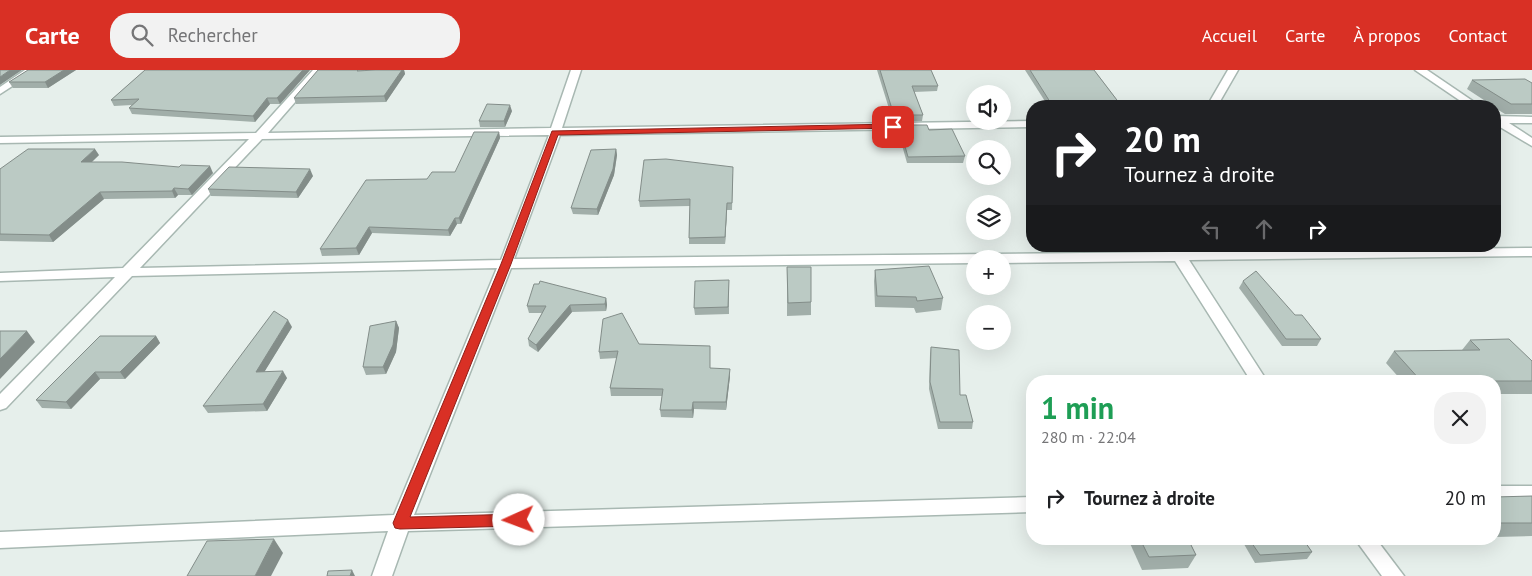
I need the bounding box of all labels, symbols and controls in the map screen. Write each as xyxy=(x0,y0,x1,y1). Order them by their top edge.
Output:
search box xyxy=(110,13,460,58)
text: Carte xyxy=(25,20,80,51)
icon: search xyxy=(128,21,156,49)
text: Rechercher xyxy=(168,23,258,47)
text: Accueil xyxy=(1202,24,1257,47)
text: Carte xyxy=(1285,24,1326,47)
text: À propos xyxy=(1354,24,1421,47)
text: Contact xyxy=(1449,24,1507,47)
map controls xyxy=(966,85,1011,350)
button: sound xyxy=(966,85,1011,130)
pin xyxy=(872,106,914,148)
icon: arrive xyxy=(879,113,907,141)
text: 20 m xyxy=(1124,116,1201,162)
icon: right xyxy=(1041,120,1106,185)
button: search xyxy=(966,140,1011,185)
text: Tournez à droite xyxy=(1124,160,1275,188)
button: layers xyxy=(966,195,1011,240)
icon: left xyxy=(1197,215,1225,243)
icon: ahead xyxy=(1250,215,1278,243)
icon: right xyxy=(1303,215,1331,243)
button: + xyxy=(966,250,1011,295)
button: − xyxy=(966,305,1011,350)
text: 1 min xyxy=(1041,388,1114,427)
button: close xyxy=(1434,392,1486,444)
text: 280 m · 22:04 xyxy=(1041,427,1136,447)
icon: right xyxy=(1041,484,1069,512)
text: Tournez à droite xyxy=(1084,486,1215,510)
text: 20 m xyxy=(1445,486,1486,510)
position arrow xyxy=(492,493,544,545)

